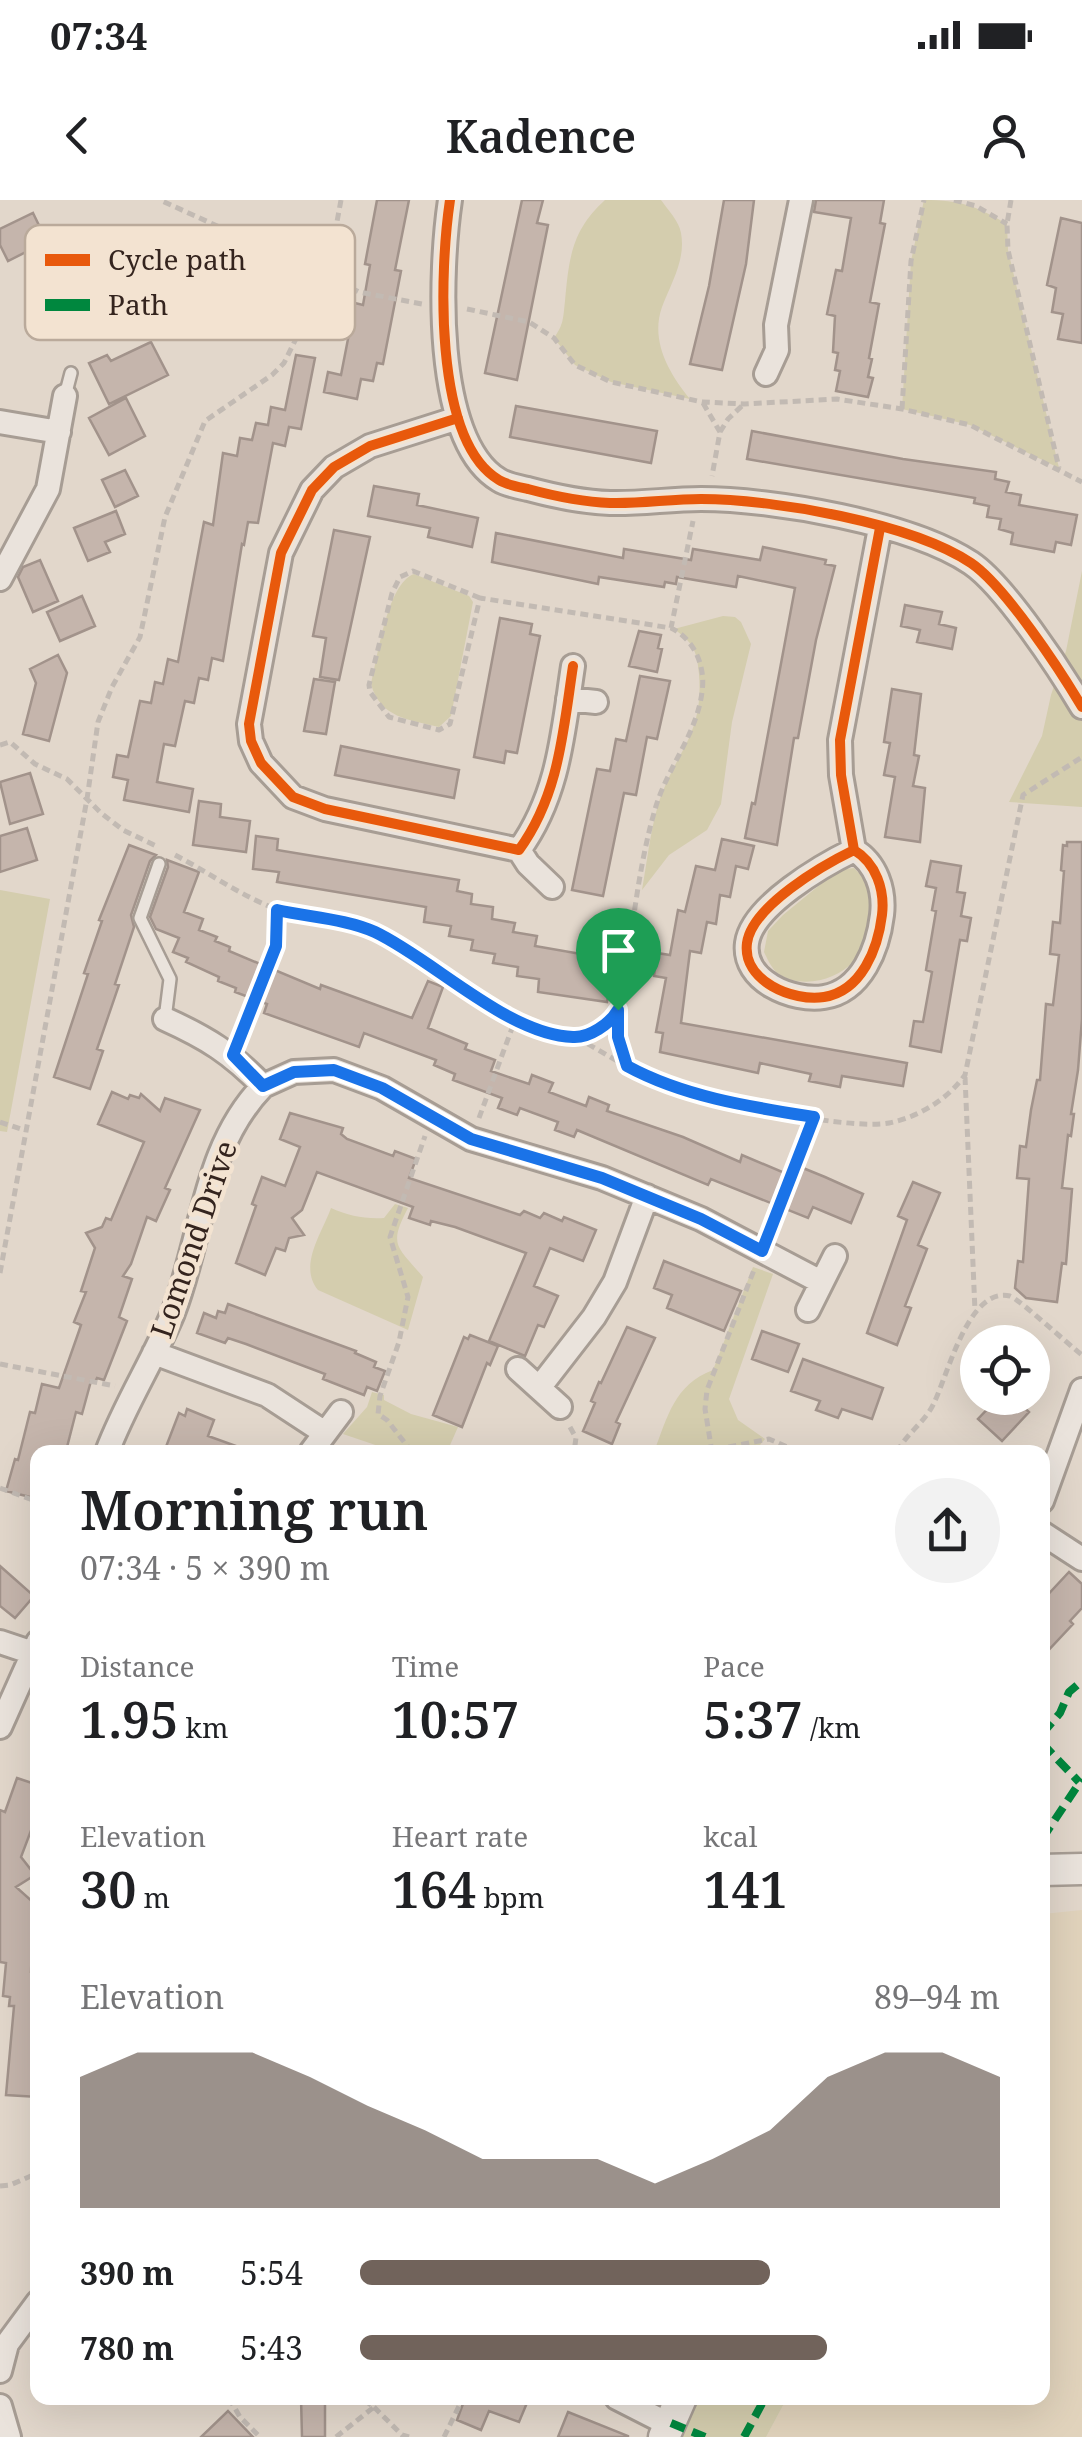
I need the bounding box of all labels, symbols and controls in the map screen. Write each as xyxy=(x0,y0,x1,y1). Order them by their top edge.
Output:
text: 07:34 xyxy=(50,9,147,61)
text: Kadence xyxy=(446,105,636,166)
icon: back xyxy=(50,108,105,163)
icon: person xyxy=(977,108,1032,163)
legend xyxy=(25,225,355,340)
text: Cycle path xyxy=(108,240,246,278)
text: Path xyxy=(108,285,168,323)
pin xyxy=(576,908,661,1011)
icon: arrive xyxy=(591,923,646,978)
street label: Lomond Drive xyxy=(140,1135,246,1343)
map controls xyxy=(960,1325,1050,1415)
button: locate xyxy=(960,1325,1050,1415)
text: Morning run xyxy=(80,1471,429,1546)
button: share xyxy=(895,1478,1000,1583)
text: 07:34 · 5 × 390 m xyxy=(80,1546,330,1589)
text: Distance xyxy=(80,1647,194,1685)
text: Time xyxy=(392,1647,459,1685)
text: Pace xyxy=(703,1647,765,1685)
text: 1.95 xyxy=(80,1685,178,1753)
text: 10:57 xyxy=(392,1685,519,1753)
text: 5:37 xyxy=(703,1685,803,1753)
text: km xyxy=(178,1708,228,1746)
text: /km xyxy=(803,1708,861,1746)
text: Elevation xyxy=(80,1817,206,1855)
text: Heart rate xyxy=(392,1817,528,1855)
text: kcal xyxy=(703,1817,757,1855)
text: 30 xyxy=(80,1855,136,1923)
text: 164 xyxy=(392,1855,476,1923)
text: 141 xyxy=(703,1855,788,1923)
text: m xyxy=(136,1878,170,1916)
text: bpm xyxy=(476,1878,544,1916)
text: Elevation xyxy=(80,1975,224,2018)
text: 89–94 m xyxy=(874,1975,1000,2018)
text: 390 m xyxy=(80,2251,174,2294)
text: 5:54 xyxy=(240,2251,303,2294)
text: 780 m xyxy=(80,2326,174,2369)
text: 5:43 xyxy=(240,2326,303,2369)

